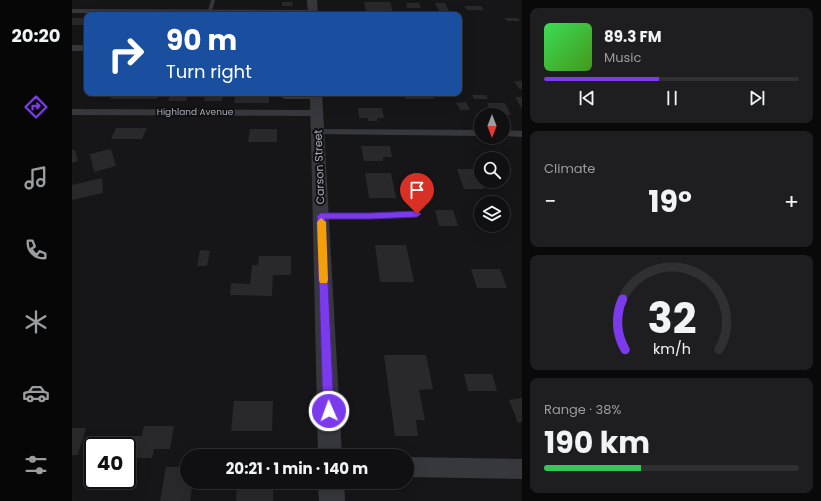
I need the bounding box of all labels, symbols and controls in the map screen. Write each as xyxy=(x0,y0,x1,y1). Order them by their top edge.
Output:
text: 90 m xyxy=(166,21,237,60)
text: 20:20 xyxy=(11,23,61,48)
text: 89.3 FM xyxy=(604,26,661,47)
icon: right xyxy=(100,28,152,80)
text: Music xyxy=(604,48,641,67)
text: Turn right xyxy=(166,59,252,84)
icon: previous xyxy=(576,87,598,109)
icon: pause xyxy=(661,87,683,109)
icon: next xyxy=(746,87,768,109)
icon: directions xyxy=(22,93,50,121)
street label: Highland Avenue xyxy=(157,106,234,118)
north arrow xyxy=(474,108,510,144)
map controls xyxy=(474,108,510,232)
street label: Carson Street xyxy=(310,129,328,205)
button: search xyxy=(474,152,510,188)
text: Climate xyxy=(544,159,595,178)
icon: music xyxy=(22,164,50,192)
pin xyxy=(400,173,434,214)
icon: arrive xyxy=(406,179,428,201)
text: 19° xyxy=(648,180,692,223)
text: − xyxy=(544,186,556,217)
text: + xyxy=(784,186,799,217)
button: layers xyxy=(474,196,510,232)
icon: phone xyxy=(22,236,50,264)
text: 32 xyxy=(647,289,696,348)
icon: climate xyxy=(22,308,50,336)
text: km/h xyxy=(652,339,691,359)
icon: car xyxy=(22,379,50,407)
position arrow xyxy=(308,390,350,432)
text: Range · 38% xyxy=(544,400,621,419)
text: 190 km xyxy=(544,421,650,464)
speed limit sign: 40 xyxy=(84,437,136,489)
icon: filters xyxy=(22,451,50,479)
text: 20:21 · 1 min · 140 m xyxy=(226,458,368,479)

